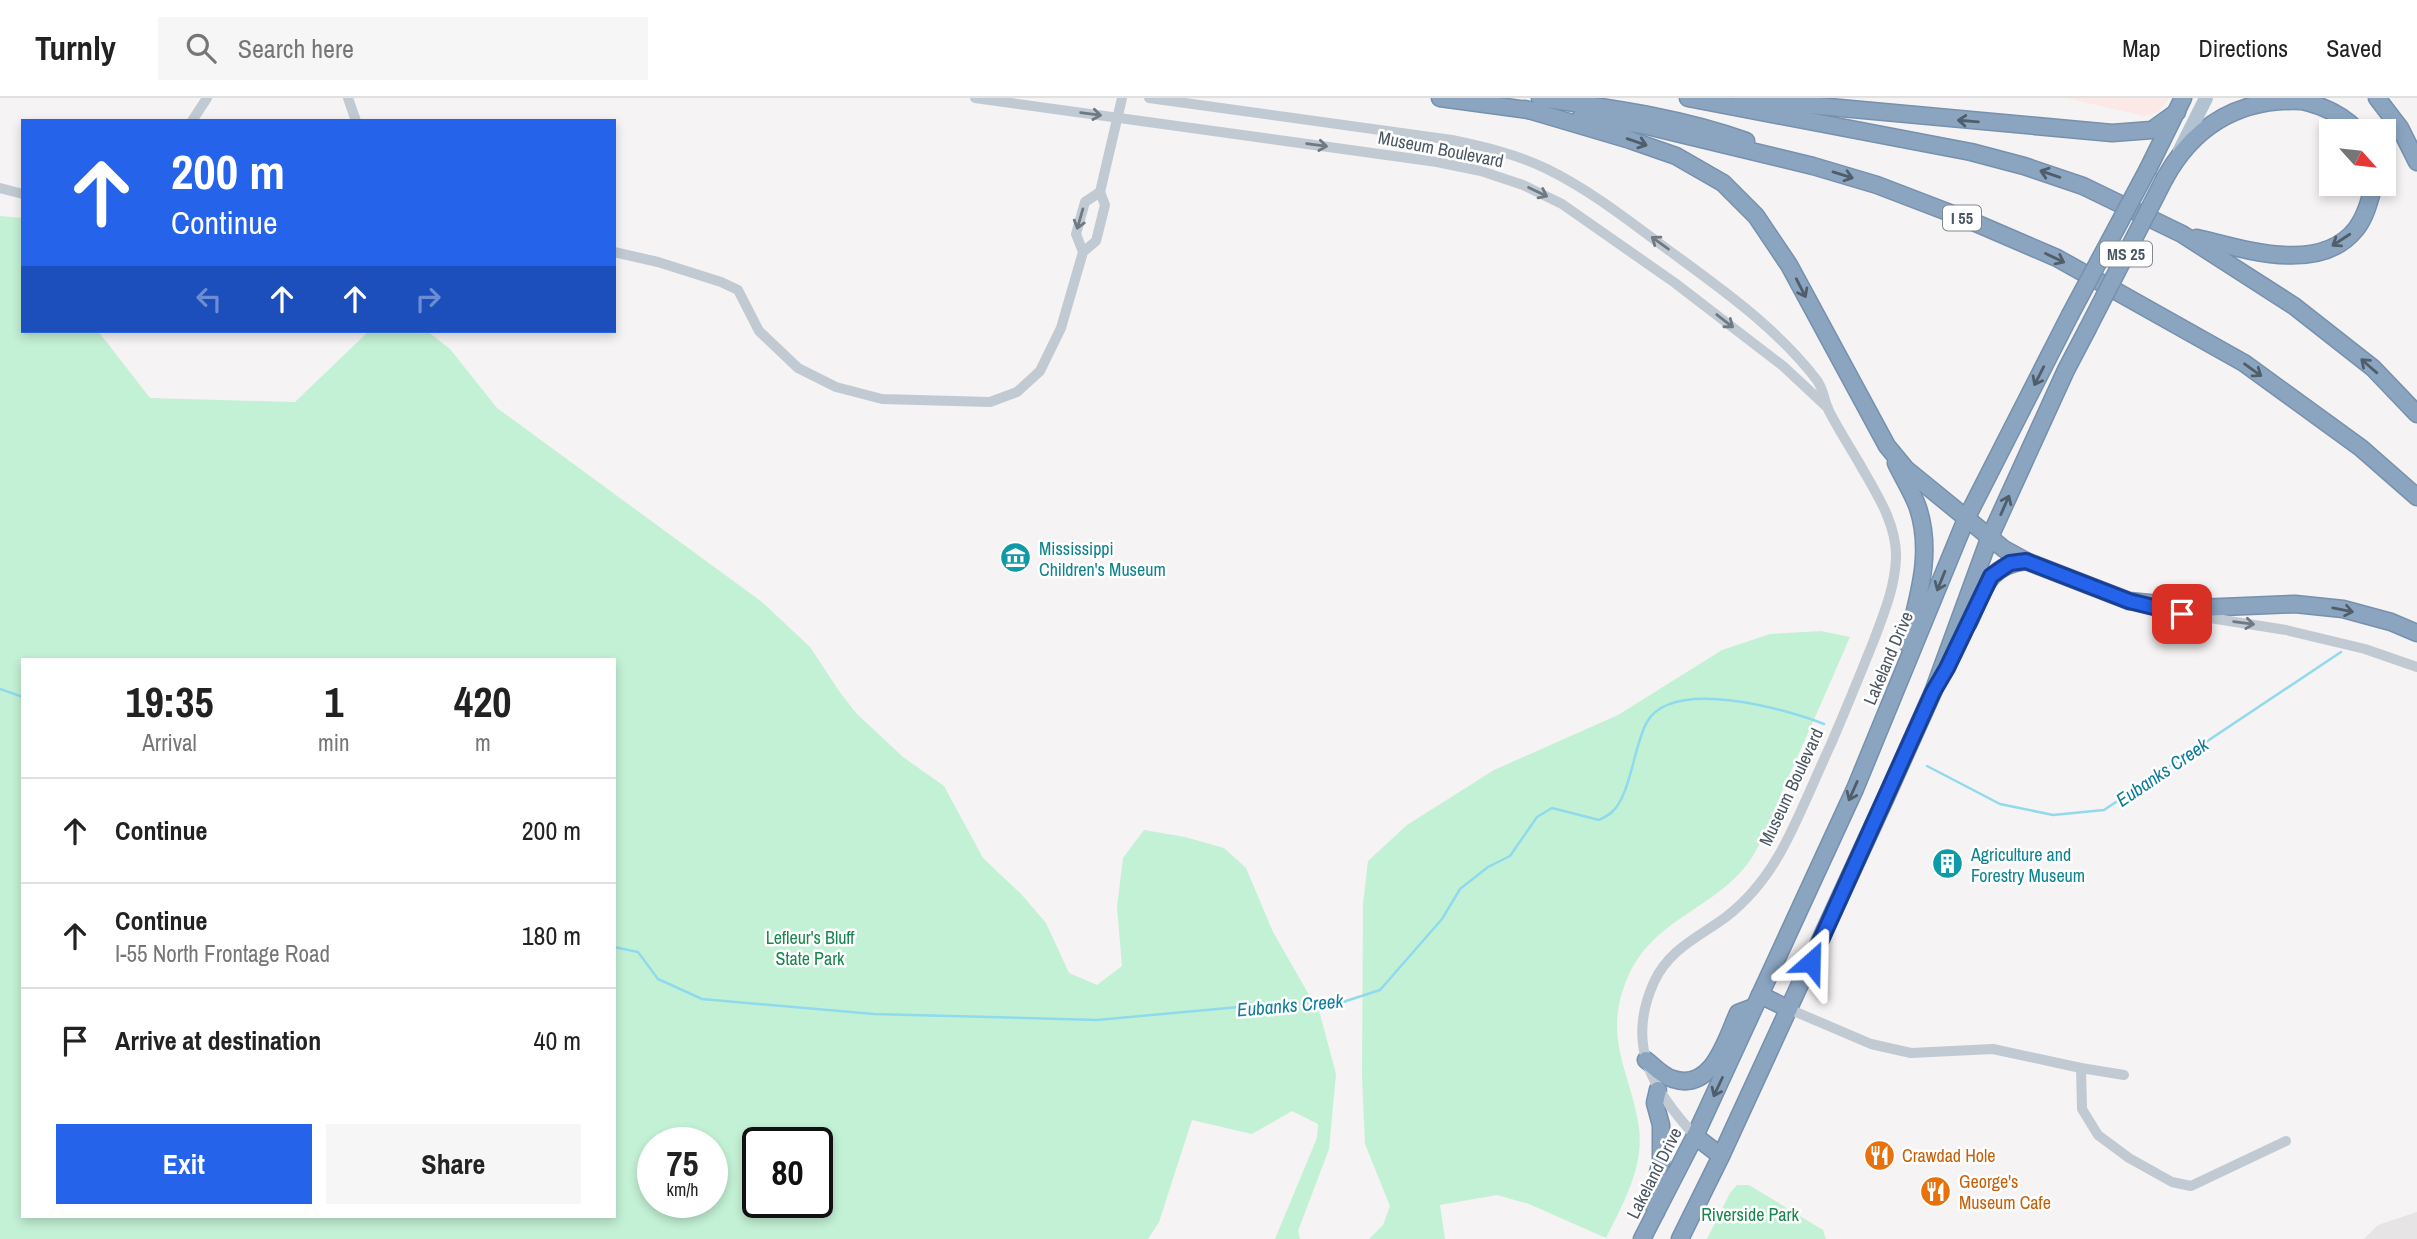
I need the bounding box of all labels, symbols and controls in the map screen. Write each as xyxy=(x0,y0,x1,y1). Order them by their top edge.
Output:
search box xyxy=(158,17,648,80)
text: Turnly xyxy=(35,26,116,70)
icon: search xyxy=(182,29,220,67)
text: Search here xyxy=(238,31,354,66)
text: Map xyxy=(2122,32,2160,64)
text: Directions xyxy=(2198,32,2288,64)
text: Saved xyxy=(2326,32,2382,64)
one-way arrow xyxy=(1079,108,1102,121)
one-way arrow xyxy=(1957,114,1980,127)
north arrow xyxy=(2319,119,2396,196)
map controls xyxy=(2319,119,2396,196)
street label: Museum Boulevard xyxy=(1376,125,1506,173)
one-way arrow xyxy=(1626,136,1648,149)
text: 200 m xyxy=(171,138,285,204)
one-way arrow xyxy=(1305,139,1327,152)
icon: ahead xyxy=(56,147,147,238)
one-way arrow xyxy=(2039,167,2061,179)
one-way arrow xyxy=(1832,170,1854,183)
one-way arrow xyxy=(1527,186,1548,200)
text: Continue xyxy=(171,201,278,244)
road number: I 55 xyxy=(1943,206,1981,230)
one-way arrow xyxy=(1073,207,1086,230)
one-way arrow xyxy=(2332,233,2351,248)
one-way arrow xyxy=(1651,236,1670,251)
road number: MS 25 xyxy=(2100,242,2152,266)
one-way arrow xyxy=(2044,252,2065,265)
one-way arrow xyxy=(1795,277,1809,298)
icon: left xyxy=(190,280,228,318)
icon: ahead xyxy=(263,280,301,318)
icon: ahead xyxy=(336,280,374,318)
icon: right xyxy=(409,280,447,318)
one-way arrow xyxy=(1715,314,1734,329)
one-way arrow xyxy=(2360,358,2378,374)
one-way arrow xyxy=(2243,363,2262,377)
one-way arrow xyxy=(2032,365,2046,386)
one-way arrow xyxy=(1999,495,2012,516)
place label: Mississippi Children's Museum xyxy=(1039,536,1166,582)
museum icon: Mississippi Children's Museum xyxy=(999,541,1033,575)
one-way arrow xyxy=(1934,570,1947,591)
pin xyxy=(2152,584,2212,644)
icon: arrive xyxy=(2163,595,2201,633)
one-way arrow xyxy=(2331,604,2354,617)
street label: Lakeland Drive xyxy=(1857,607,1919,709)
one-way arrow xyxy=(2232,617,2254,630)
text: 19:35 xyxy=(126,674,214,730)
text: 1 xyxy=(324,674,343,730)
text: 420 xyxy=(454,674,512,730)
street label: Museum Boulevard xyxy=(1753,724,1829,850)
text: Arrival xyxy=(142,727,197,758)
text: min xyxy=(318,727,350,758)
text: m xyxy=(475,727,491,758)
water label: Eubanks Creek xyxy=(2111,731,2214,813)
one-way arrow xyxy=(1846,780,1859,801)
icon: ahead xyxy=(56,812,94,850)
text: Continue xyxy=(115,813,207,848)
text: 200 m xyxy=(522,813,581,848)
place label: Agriculture and Forestry Museum xyxy=(1970,842,2085,888)
building icon: Agriculture and Forestry Museum xyxy=(1931,847,1965,881)
text: Continue xyxy=(115,903,207,938)
icon: ahead xyxy=(56,917,94,955)
text: 180 m xyxy=(522,918,581,953)
park label: Lefleur's Bluff State Park xyxy=(766,925,854,971)
position arrow xyxy=(1774,925,1848,999)
text: I-55 North Frontage Road xyxy=(115,938,330,969)
water label: Eubanks Creek xyxy=(1236,987,1345,1023)
icon: arrive xyxy=(56,1022,94,1060)
text: Arrive at destination xyxy=(115,1023,321,1058)
text: 40 m xyxy=(534,1023,581,1058)
one-way arrow xyxy=(1710,1076,1724,1097)
street label: Lakeland Drive xyxy=(1620,1123,1688,1223)
button: Exit xyxy=(56,1124,312,1204)
button: Share xyxy=(326,1124,581,1204)
speed limit sign: 80 xyxy=(742,1127,833,1218)
restaurant icon: Crawdad Hole xyxy=(1862,1138,1896,1172)
text: 75 xyxy=(667,1140,698,1187)
place label: Crawdad Hole xyxy=(1902,1143,1996,1168)
place label: George's Museum Cafe xyxy=(1959,1169,2051,1215)
restaurant icon: George's Museum Cafe xyxy=(1919,1174,1953,1208)
text: km/h xyxy=(667,1177,699,1202)
park label: Riverside Park xyxy=(1701,1202,1799,1227)

